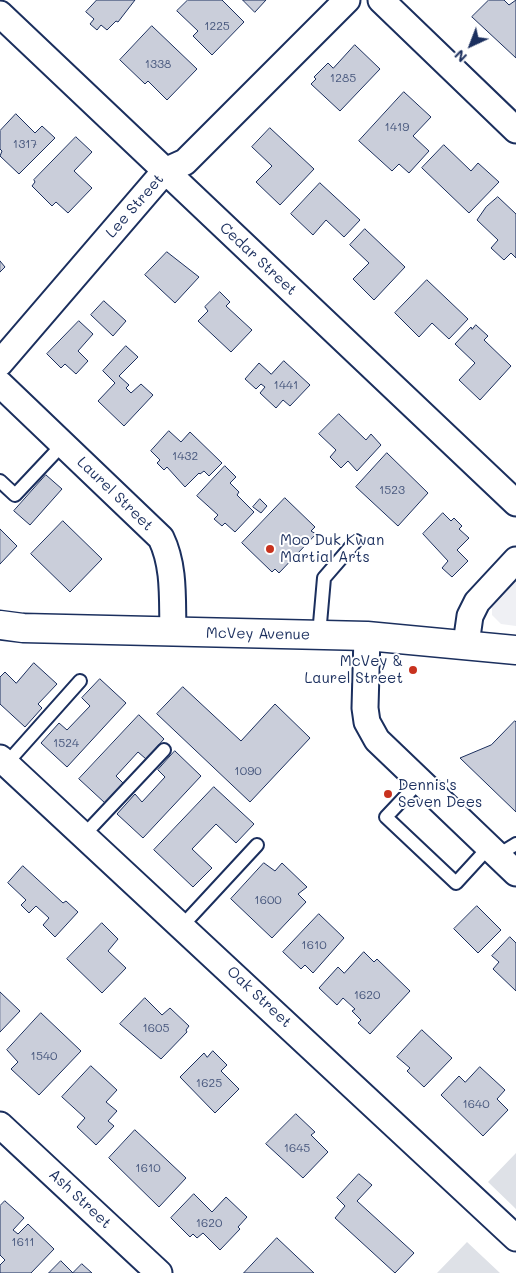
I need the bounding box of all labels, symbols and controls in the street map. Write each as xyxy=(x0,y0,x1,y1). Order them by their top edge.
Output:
house number: 1225 xyxy=(204,19,230,33)
north arrow xyxy=(446,20,496,70)
text: N xyxy=(450,46,471,67)
house number: 1338 xyxy=(145,57,171,71)
house number: 1285 xyxy=(330,71,356,85)
house number: 1419 xyxy=(385,120,409,134)
house number: 1317 xyxy=(13,137,37,151)
street label: Lee Street xyxy=(102,170,168,242)
street label: Cedar Street xyxy=(216,219,300,299)
house number: 1441 xyxy=(274,378,298,392)
house number: 1432 xyxy=(172,449,198,463)
street label: Laurel Street xyxy=(73,453,157,535)
house number: 1523 xyxy=(379,483,405,497)
place label: Moo Duk Kwan Martial Arts xyxy=(280,531,384,566)
marker: Moo Duk Kwan Martial Arts xyxy=(264,543,276,555)
street label: McVey Avenue xyxy=(206,624,310,644)
place label: McVey & Laurel Street xyxy=(304,652,403,687)
marker: McVey & Laurel Street xyxy=(407,664,419,676)
house number: 1524 xyxy=(53,736,79,750)
house number: 1090 xyxy=(234,764,262,778)
place label: Dennis's Seven Dees xyxy=(398,776,482,811)
marker: Dennis's Seven Dees xyxy=(382,788,394,800)
house number: 1600 xyxy=(254,893,282,907)
house number: 1610 xyxy=(301,938,327,952)
street label: Oak Street xyxy=(223,963,295,1031)
house number: 1620 xyxy=(354,988,380,1002)
house number: 1605 xyxy=(142,1021,170,1035)
house number: 1540 xyxy=(31,1049,57,1063)
house number: 1625 xyxy=(196,1076,222,1090)
house number: 1640 xyxy=(462,1097,490,1111)
house number: 1645 xyxy=(284,1141,310,1155)
house number: 1610 xyxy=(135,1161,161,1175)
street label: Ash Street xyxy=(45,1166,115,1232)
house number: 1620 xyxy=(196,1216,222,1230)
house number: 1611 xyxy=(11,1235,35,1249)

